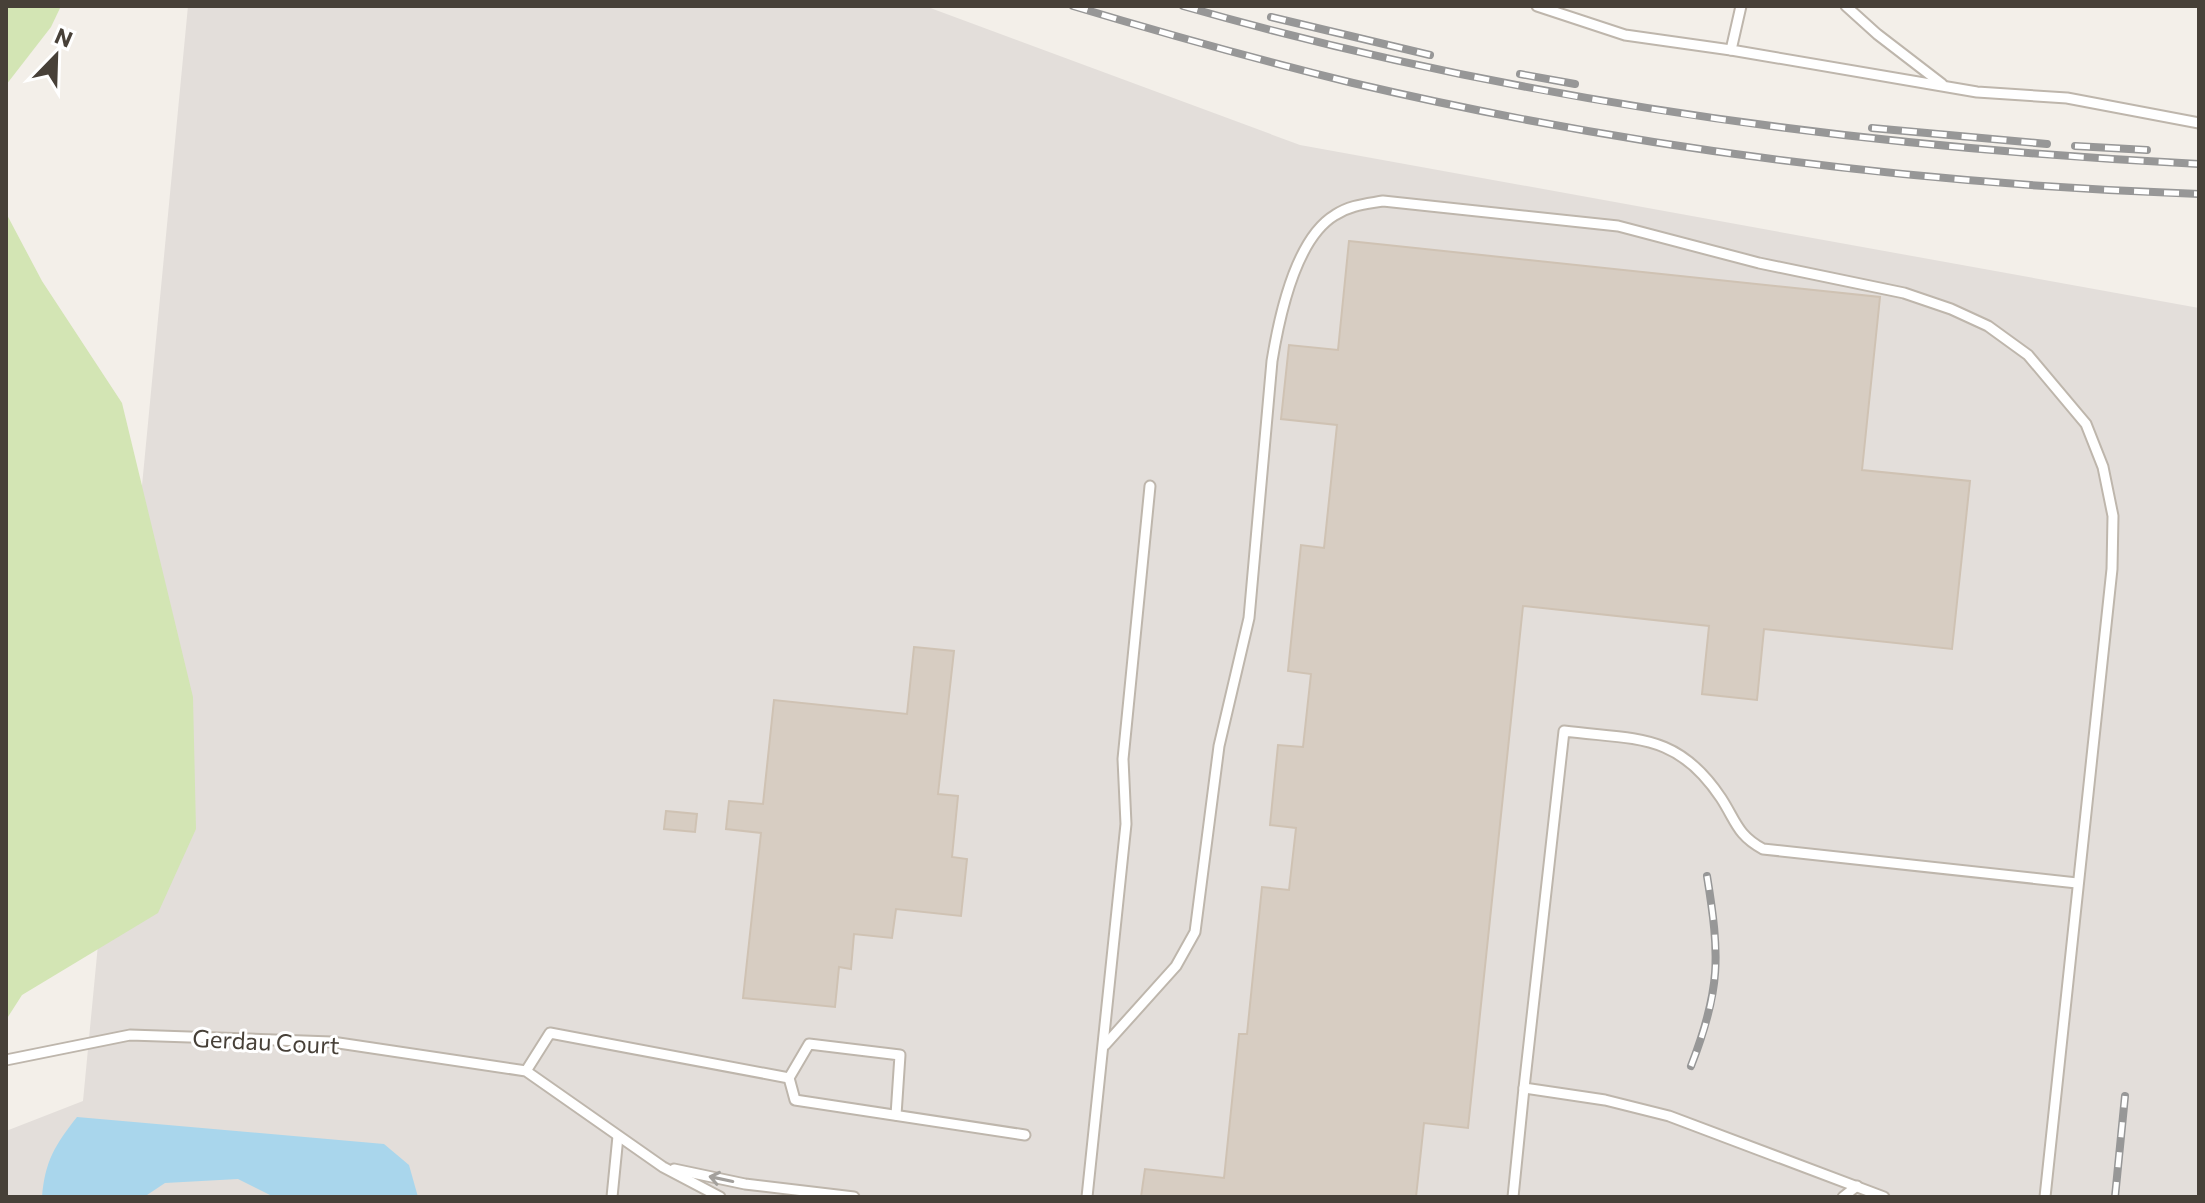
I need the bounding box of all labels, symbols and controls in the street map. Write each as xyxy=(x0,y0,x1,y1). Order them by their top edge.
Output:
north arrow xyxy=(16,16,96,96)
text: N xyxy=(51,21,77,53)
street label: Gerdau Court xyxy=(192,1023,341,1059)
one-way arrow xyxy=(709,1171,734,1186)

